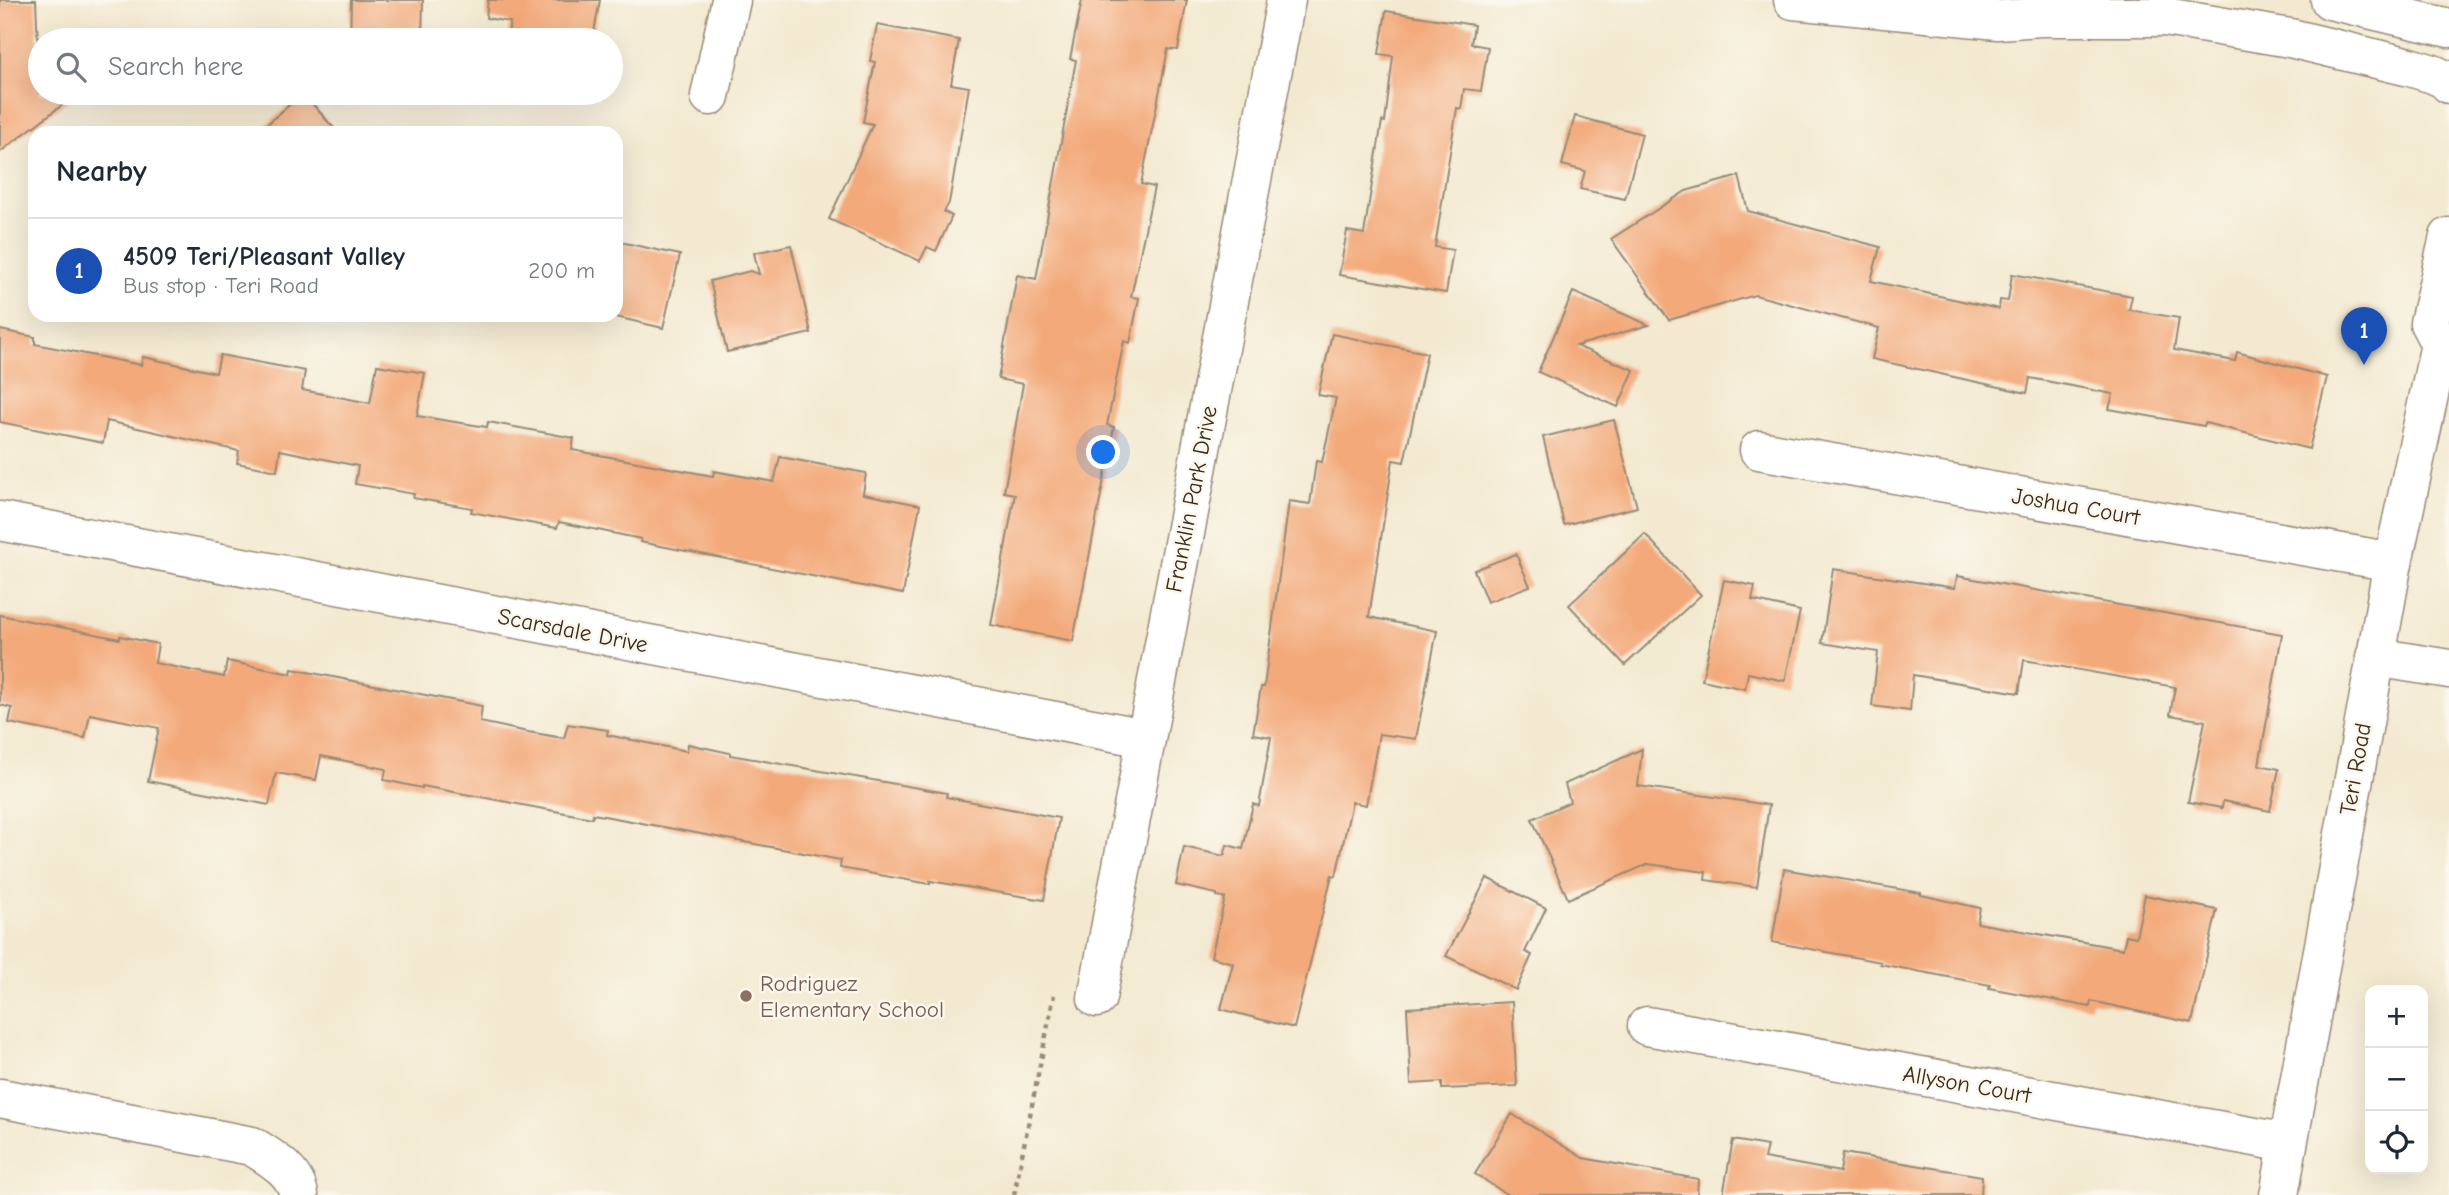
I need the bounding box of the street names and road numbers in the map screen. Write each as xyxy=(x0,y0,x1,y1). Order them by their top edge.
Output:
street label: Franklin Park Drive xyxy=(1160,403,1223,595)
street label: Joshua Court xyxy=(2010,482,2143,531)
street label: Scarsdale Drive xyxy=(496,603,650,658)
street label: Teri Road xyxy=(2334,721,2377,817)
street label: Allyson Court xyxy=(1901,1060,2034,1109)

